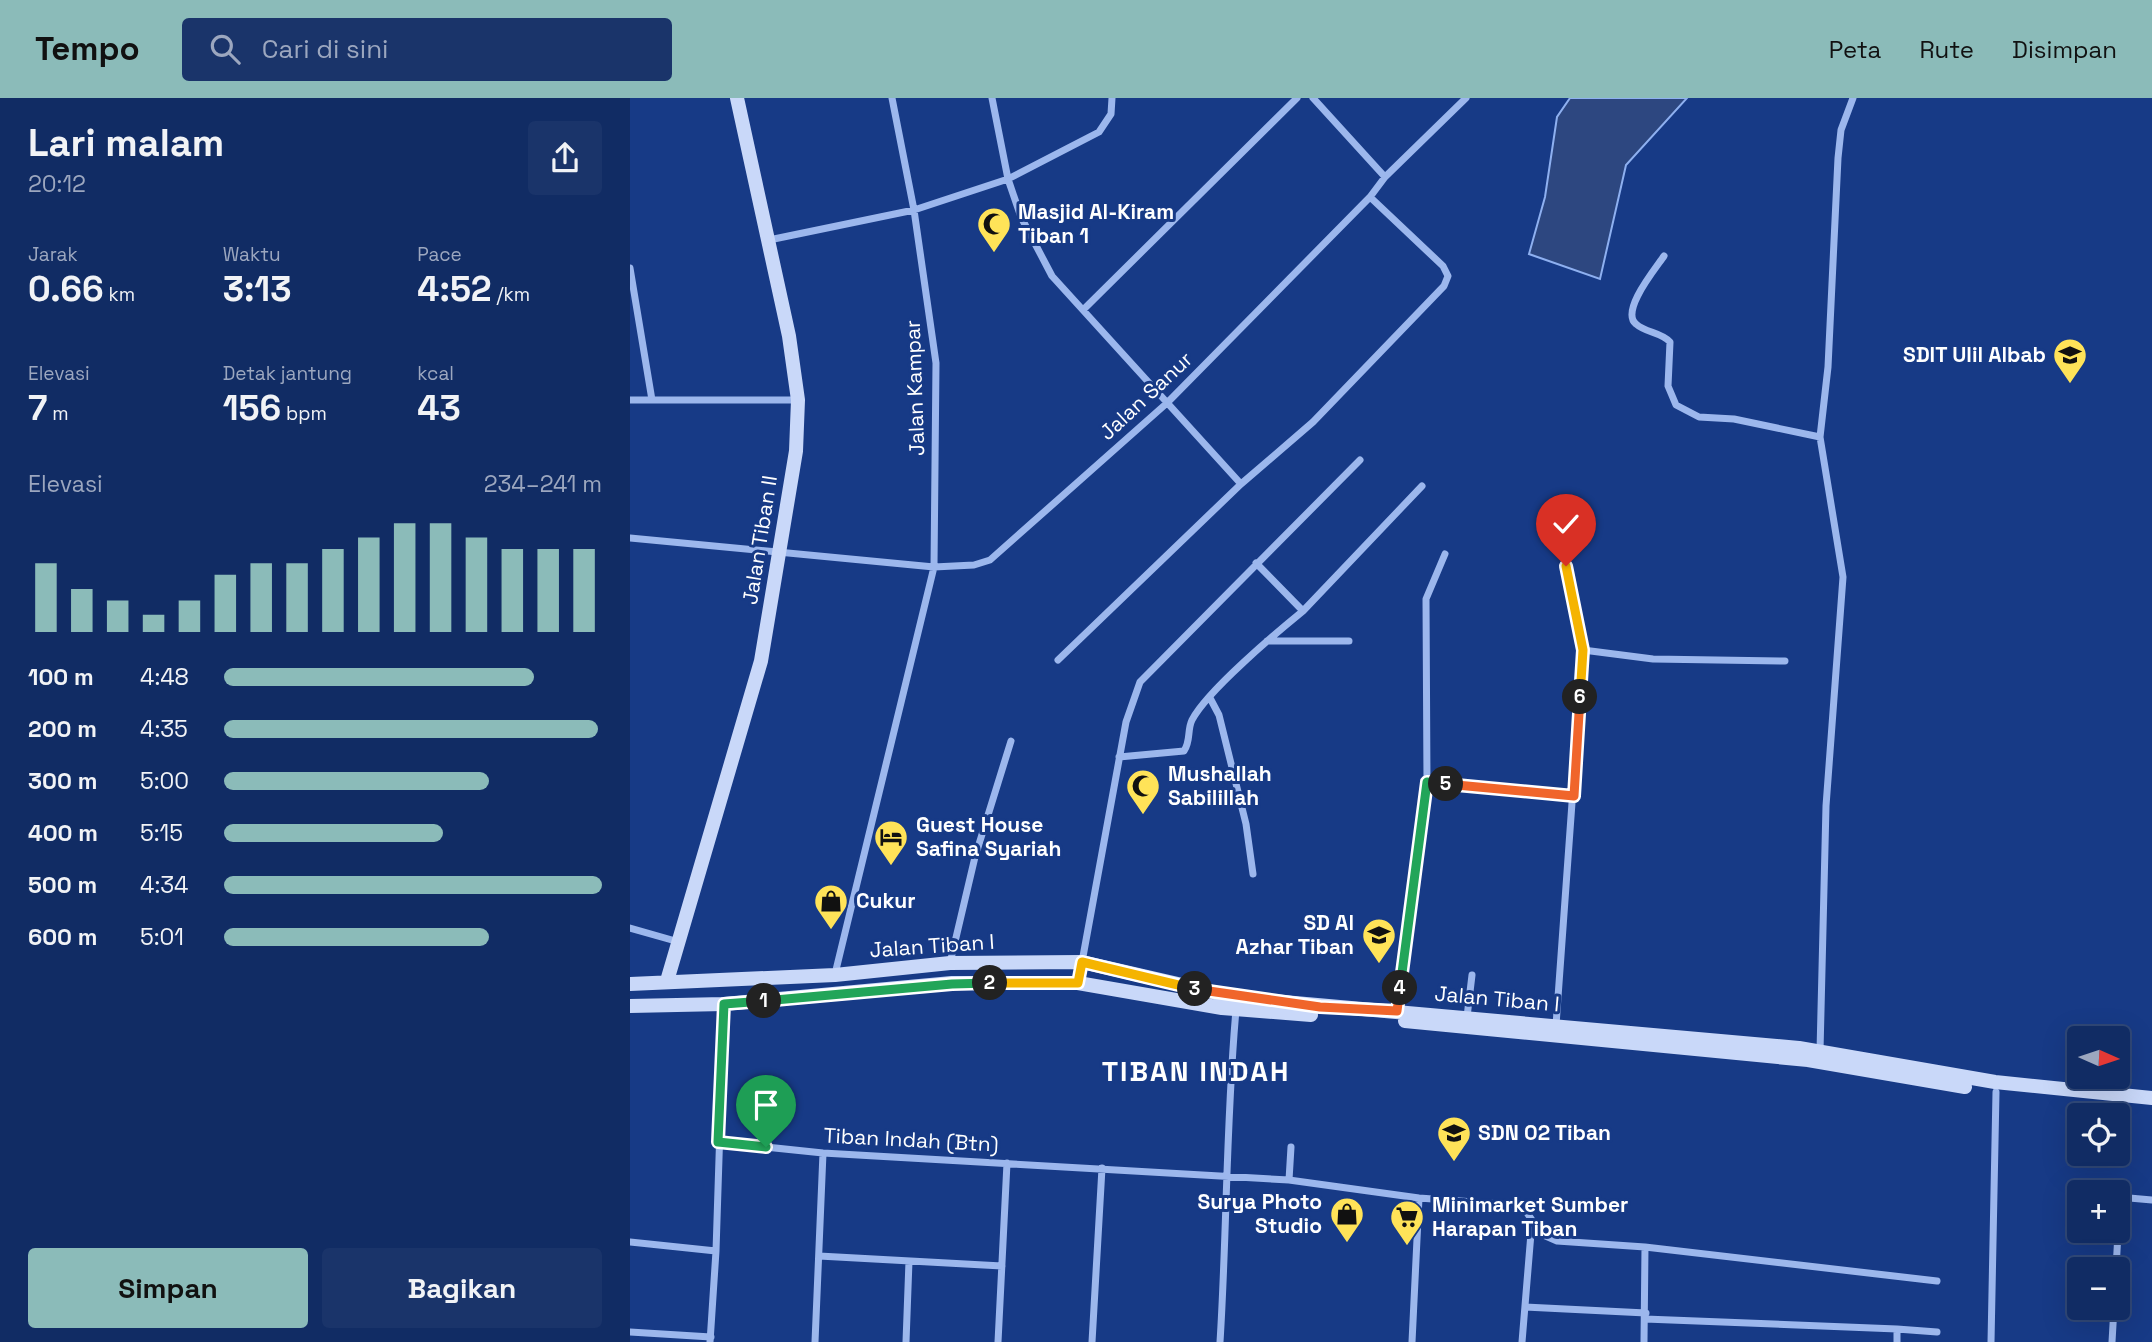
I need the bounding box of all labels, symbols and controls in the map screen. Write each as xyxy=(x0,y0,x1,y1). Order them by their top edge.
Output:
search box xyxy=(182,18,672,81)
text: Tempo xyxy=(35,28,140,70)
icon: search xyxy=(206,30,244,68)
text: Cari di sini xyxy=(262,32,388,66)
text: Peta xyxy=(1829,34,1881,65)
text: Rute xyxy=(1919,34,1974,65)
text: Disimpan xyxy=(2012,34,2117,65)
text: Lari malam xyxy=(28,119,224,167)
button: share xyxy=(528,121,602,195)
text: 20:12 xyxy=(28,169,86,199)
place label: Masjid Al-Kiram Tiban 1 xyxy=(1018,198,1174,249)
mosque icon: Masjid Al-Kiram Tiban 1 xyxy=(975,205,1013,254)
text: Jarak xyxy=(28,242,78,267)
text: Waktu xyxy=(223,242,281,267)
text: Pace xyxy=(417,242,462,267)
text: 0.66 xyxy=(28,267,104,311)
text: 3:13 xyxy=(223,267,291,311)
text: 4:52 xyxy=(417,267,492,311)
text: km xyxy=(104,282,135,307)
text: /km xyxy=(492,282,530,307)
street label: Jalan Kampar xyxy=(899,320,930,456)
school or university icon: SDIT Ulil Albab xyxy=(2051,336,2089,385)
place label: SDIT Ulil Albab xyxy=(1903,341,2046,368)
street label: Jalan Sanur xyxy=(1093,346,1198,446)
text: Elevasi xyxy=(28,361,90,386)
text: Detak jantung xyxy=(223,361,352,386)
text: kcal xyxy=(417,361,454,386)
text: 7 xyxy=(28,386,47,430)
text: 156 xyxy=(223,386,281,430)
text: 43 xyxy=(417,386,461,430)
text: m xyxy=(47,401,69,426)
text: bpm xyxy=(281,401,327,426)
text: Elevasi xyxy=(28,469,103,499)
text: 234–241 m xyxy=(484,469,602,499)
street label: Jalan Tiban II xyxy=(736,473,783,606)
pin xyxy=(1536,494,1596,566)
icon: check xyxy=(1547,505,1585,543)
text: 100 m xyxy=(28,662,94,692)
text: 4:48 xyxy=(140,662,189,692)
pin: 6 xyxy=(1562,680,1598,714)
text: 6 xyxy=(1574,684,1585,709)
text: 200 m xyxy=(28,714,97,744)
text: 4:35 xyxy=(140,714,188,744)
place label: Mushallah Sabilillah xyxy=(1168,760,1272,811)
text: 300 m xyxy=(28,766,97,796)
text: 5:00 xyxy=(140,766,189,796)
pin: 5 xyxy=(1428,766,1464,802)
mosque icon: Mushallah Sabilillah xyxy=(1124,767,1162,816)
text: 5 xyxy=(1440,771,1451,796)
place label: Guest House Safina Syariah xyxy=(916,811,1061,862)
text: 400 m xyxy=(28,818,98,848)
text: 5:15 xyxy=(140,818,183,848)
hotel icon: Guest House Safina Syariah xyxy=(872,818,910,867)
text: 500 m xyxy=(28,870,97,900)
text: 4:34 xyxy=(140,870,188,900)
shop icon: Cukur xyxy=(812,882,850,931)
place label: Cukur xyxy=(856,887,916,914)
place label: SD Al Azhar Tiban xyxy=(1236,909,1354,960)
school or university icon: SD Al Azhar Tiban xyxy=(1360,916,1398,965)
text: 600 m xyxy=(28,922,98,952)
text: 5:01 xyxy=(140,922,184,952)
street label: Jalan Tiban I xyxy=(869,928,995,963)
pin: 2 xyxy=(972,966,1008,1001)
text: 2 xyxy=(984,970,995,995)
pin: 4 xyxy=(1382,970,1418,1006)
pin: 3 xyxy=(1178,972,1212,1006)
text: 4 xyxy=(1393,975,1406,1000)
text: 3 xyxy=(1189,976,1200,1001)
street label: Jalan Tiban I xyxy=(1433,980,1561,1017)
pin: 1 xyxy=(746,984,782,1018)
text: 1 xyxy=(759,988,768,1013)
north arrow xyxy=(2067,1026,2130,1088)
map controls xyxy=(2067,1026,2130,1320)
district label: TIBAN INDAH xyxy=(1102,1053,1290,1089)
pin xyxy=(736,1075,796,1147)
icon: arrive xyxy=(747,1086,785,1124)
button: locate xyxy=(2067,1103,2130,1166)
school or university icon: SDN 02 Tiban xyxy=(1435,1114,1473,1163)
place label: SDN 02 Tiban xyxy=(1478,1119,1611,1146)
street label: Tiban Indah (Btn) xyxy=(823,1121,999,1158)
button: + xyxy=(2067,1180,2130,1243)
place label: Surya Photo Studio xyxy=(1197,1188,1322,1239)
place label: Minimarket Sumber Harapan Tiban xyxy=(1432,1191,1628,1242)
shop icon: Surya Photo Studio xyxy=(1328,1195,1366,1244)
supermarket icon: Minimarket Sumber Harapan Tiban xyxy=(1388,1198,1426,1247)
button: Simpan xyxy=(28,1248,308,1328)
button: Bagikan xyxy=(322,1248,602,1328)
button: − xyxy=(2067,1257,2130,1320)

